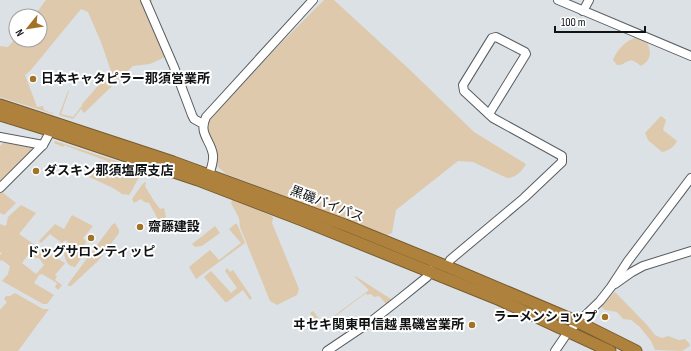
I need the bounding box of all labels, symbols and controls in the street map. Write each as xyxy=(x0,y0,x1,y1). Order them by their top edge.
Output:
north arrow xyxy=(8,8,48,48)
scale bar xyxy=(555,8,645,34)
text: 100 m xyxy=(561,15,586,30)
text: N xyxy=(13,27,27,39)
place label: 日本キャタピラー那須営業所 xyxy=(41,71,210,87)
marker: 日本キャタピラー那須営業所 xyxy=(28,74,38,84)
place label: ダスキン那須塩原支店 xyxy=(44,163,174,179)
marker: ダスキン那須塩原支店 xyxy=(31,166,41,176)
street label: 黒磯バイパス xyxy=(288,183,366,225)
place label: 齋藤建設 xyxy=(148,219,200,235)
marker: 齋藤建設 xyxy=(135,222,145,232)
marker: ドッグサロンティッピ xyxy=(86,233,96,243)
place label: ドッグサロンティッピ xyxy=(26,244,156,260)
place label: ラーメンショップ xyxy=(494,309,597,325)
marker: ラーメンショップ xyxy=(600,312,610,322)
place label: ヰセキ関東甲信越 黒磯営業所 xyxy=(293,317,464,333)
marker: ヰセキ関東甲信越 黒磯営業所 xyxy=(467,320,477,330)

